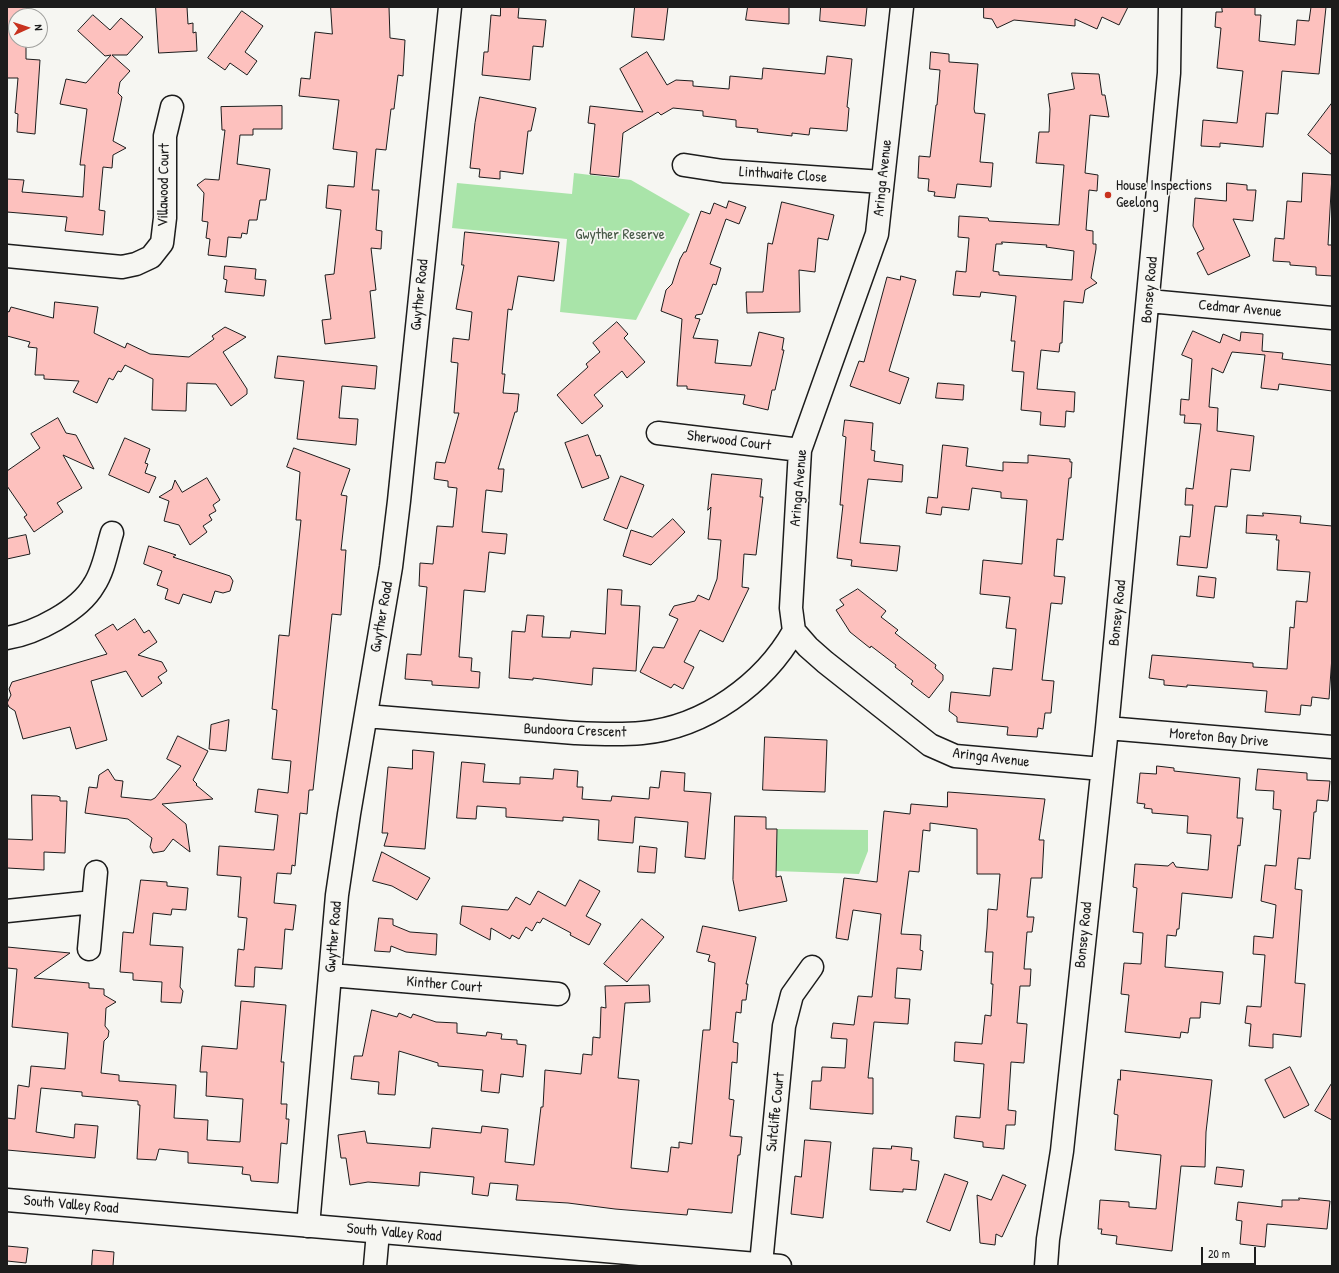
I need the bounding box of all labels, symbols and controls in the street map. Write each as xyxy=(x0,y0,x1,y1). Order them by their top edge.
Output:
north arrow xyxy=(8,8,48,48)
text: N xyxy=(32,24,46,31)
street label: Aringa Avenue xyxy=(870,139,896,217)
street label: Villawood Court xyxy=(154,143,174,227)
street label: Linthwaite Close xyxy=(739,163,827,187)
place label: House Inspections Geelong xyxy=(1116,177,1212,212)
marker: House Inspections Geelong xyxy=(1103,190,1113,200)
park label: Gwyther Reserve xyxy=(575,226,665,244)
street label: Bonsey Road xyxy=(1138,256,1162,324)
street label: Gwyther Road xyxy=(407,258,433,332)
street label: Cedmar Avenue xyxy=(1198,296,1282,322)
street label: Sherwood Court xyxy=(686,427,772,455)
street label: Aringa Avenue xyxy=(787,449,811,527)
street label: Bonsey Road xyxy=(1106,579,1130,647)
street label: Gwyther Road xyxy=(367,580,397,654)
street label: Bundoora Crescent xyxy=(523,720,627,742)
street label: Moreton Bay Drive xyxy=(1169,725,1269,751)
street label: Aringa Avenue xyxy=(952,744,1030,772)
street label: Gwyther Road xyxy=(322,900,346,974)
street label: Bonsey Road xyxy=(1072,901,1096,969)
street label: Kinther Court xyxy=(405,973,483,997)
street label: Sutcliffe Court xyxy=(763,1071,789,1153)
street label: South Valley Road xyxy=(23,1192,119,1218)
street label: South Valley Road xyxy=(346,1220,442,1246)
scale bar xyxy=(1203,1239,1258,1265)
text: 20 m xyxy=(1208,1245,1230,1262)

